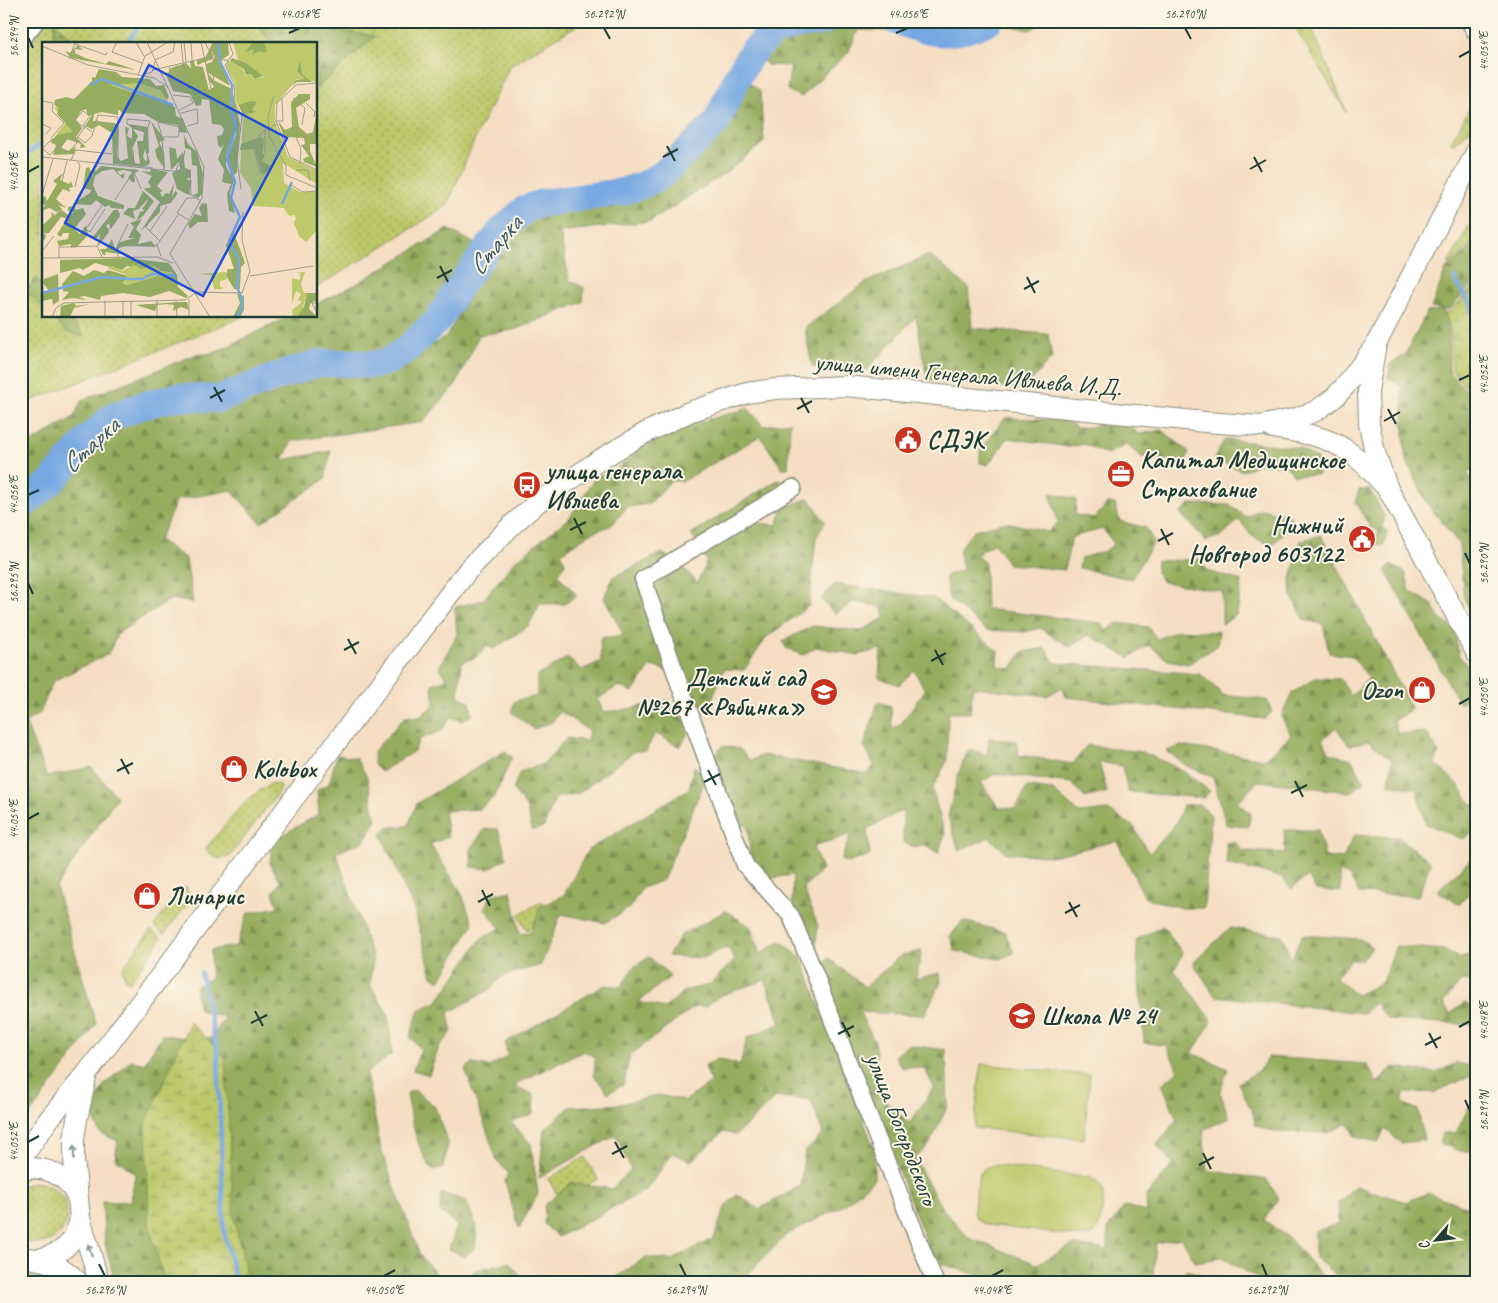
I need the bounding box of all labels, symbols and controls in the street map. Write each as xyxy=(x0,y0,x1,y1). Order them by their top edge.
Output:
text: 44.058°E xyxy=(280,6,321,22)
text: 56.292°N xyxy=(584,6,626,22)
text: 44.056°E xyxy=(888,6,929,22)
text: 56.290°N xyxy=(1165,6,1207,22)
text: 56.294°N xyxy=(6,15,22,57)
text: 44.054°E xyxy=(1476,30,1492,71)
inset map xyxy=(42,42,318,318)
text: 44.058°E xyxy=(6,151,22,192)
water label: Старка xyxy=(461,207,531,282)
street label: улица имени Генерала Ивлиева И.Д. xyxy=(811,345,1123,404)
text: 44.052°E xyxy=(1476,354,1492,395)
water label: Старка xyxy=(54,408,128,480)
place label: СДЭК xyxy=(927,424,990,456)
public building icon: СДЭК xyxy=(893,425,923,455)
place label: Капитал Медицинское Страхование xyxy=(1140,444,1347,505)
place label: улица генерала Ивлиева xyxy=(544,455,683,516)
office icon: Капитал Медицинское Страхование xyxy=(1106,459,1136,489)
bus stop icon: улица генерала Ивлиева xyxy=(512,470,542,500)
text: 44.056°E xyxy=(6,474,22,515)
place label: Нижний Новгород 603122 xyxy=(1188,509,1346,570)
public building icon: Нижний Новгород 603122 xyxy=(1347,524,1377,554)
text: 56.290°N xyxy=(1476,542,1492,584)
text: 56.295°N xyxy=(6,561,22,603)
place label: Детский сад №267 «Рябинка» xyxy=(637,662,807,723)
place label: Ozon xyxy=(1361,674,1404,706)
shop icon: Ozon xyxy=(1407,675,1437,705)
school or university icon: Детский сад №267 «Рябинка» xyxy=(809,677,839,707)
text: 44.050°E xyxy=(1476,677,1492,718)
place label: Kolobox xyxy=(253,753,318,785)
shop icon: Kolobox xyxy=(219,754,249,784)
text: 44.054°E xyxy=(6,798,22,839)
place label: Линарис xyxy=(166,880,245,912)
shop icon: Линарис xyxy=(132,881,162,911)
place label: Школа № 24 xyxy=(1041,1000,1159,1032)
text: 44.048°E xyxy=(1476,1000,1492,1041)
school or university icon: Школа № 24 xyxy=(1007,1001,1037,1031)
street label: улица Богородского xyxy=(858,1047,947,1213)
text: 56.291°N xyxy=(1476,1089,1492,1131)
text: 44.052°E xyxy=(6,1121,22,1162)
one-way arrow xyxy=(70,1144,78,1160)
north arrow xyxy=(1410,1216,1460,1266)
text: С xyxy=(1415,1237,1434,1253)
one-way arrow xyxy=(85,1242,93,1257)
text: 56.296°N xyxy=(85,1282,127,1298)
text: 44.050°E xyxy=(364,1282,405,1298)
text: 56.294°N xyxy=(666,1282,708,1298)
text: 44.048°E xyxy=(972,1282,1013,1298)
text: 56.292°N xyxy=(1247,1282,1289,1298)

